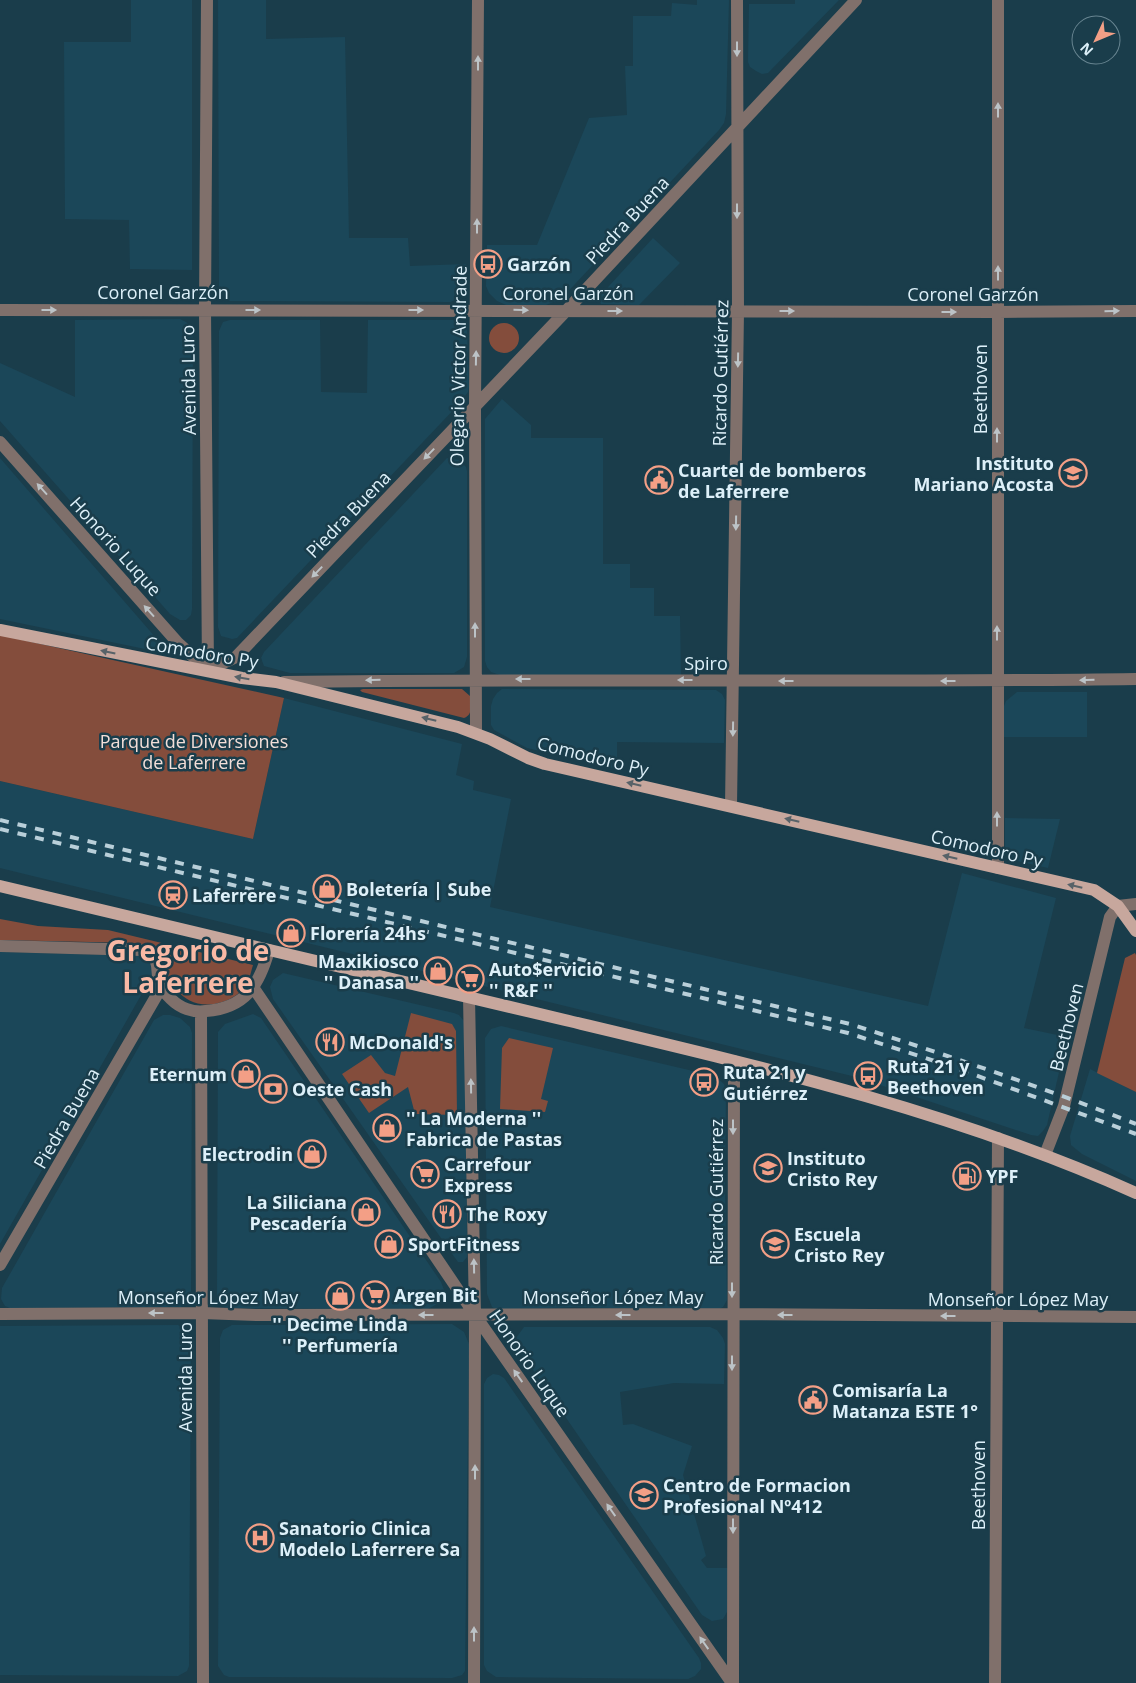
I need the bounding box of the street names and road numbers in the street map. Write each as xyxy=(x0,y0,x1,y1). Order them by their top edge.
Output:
street label: Piedra Buena xyxy=(580,171,674,269)
street label: Olegario Victor Andrade xyxy=(444,265,472,467)
street label: Coronel Garzón xyxy=(97,280,229,304)
street label: Coronel Garzón xyxy=(502,281,634,305)
street label: Coronel Garzón xyxy=(907,282,1039,306)
street label: Ricardo Gutiérrez xyxy=(707,299,733,447)
street label: Avenida Luro xyxy=(175,325,201,435)
street label: Beethoven xyxy=(968,344,992,434)
street label: Piedra Buena xyxy=(300,465,396,563)
street label: Honorio Luque xyxy=(65,491,167,601)
street label: Comodoro Py xyxy=(144,630,261,674)
street label: Spiro xyxy=(684,651,728,675)
street label: Comodoro Py xyxy=(535,731,652,782)
street label: Comodoro Py xyxy=(929,823,1046,873)
street label: Beethoven xyxy=(1043,980,1089,1074)
street label: Piedra Buena xyxy=(28,1063,104,1173)
street label: Ricardo Gutiérrez xyxy=(704,1119,728,1265)
street label: Monseñor López May xyxy=(118,1285,299,1309)
street label: Monseñor López May xyxy=(523,1285,704,1309)
street label: Monseñor López May xyxy=(928,1287,1109,1311)
street label: Honorio Luque xyxy=(484,1305,576,1421)
street label: Avenida Luro xyxy=(173,1322,197,1432)
street label: Beethoven xyxy=(966,1440,990,1530)

